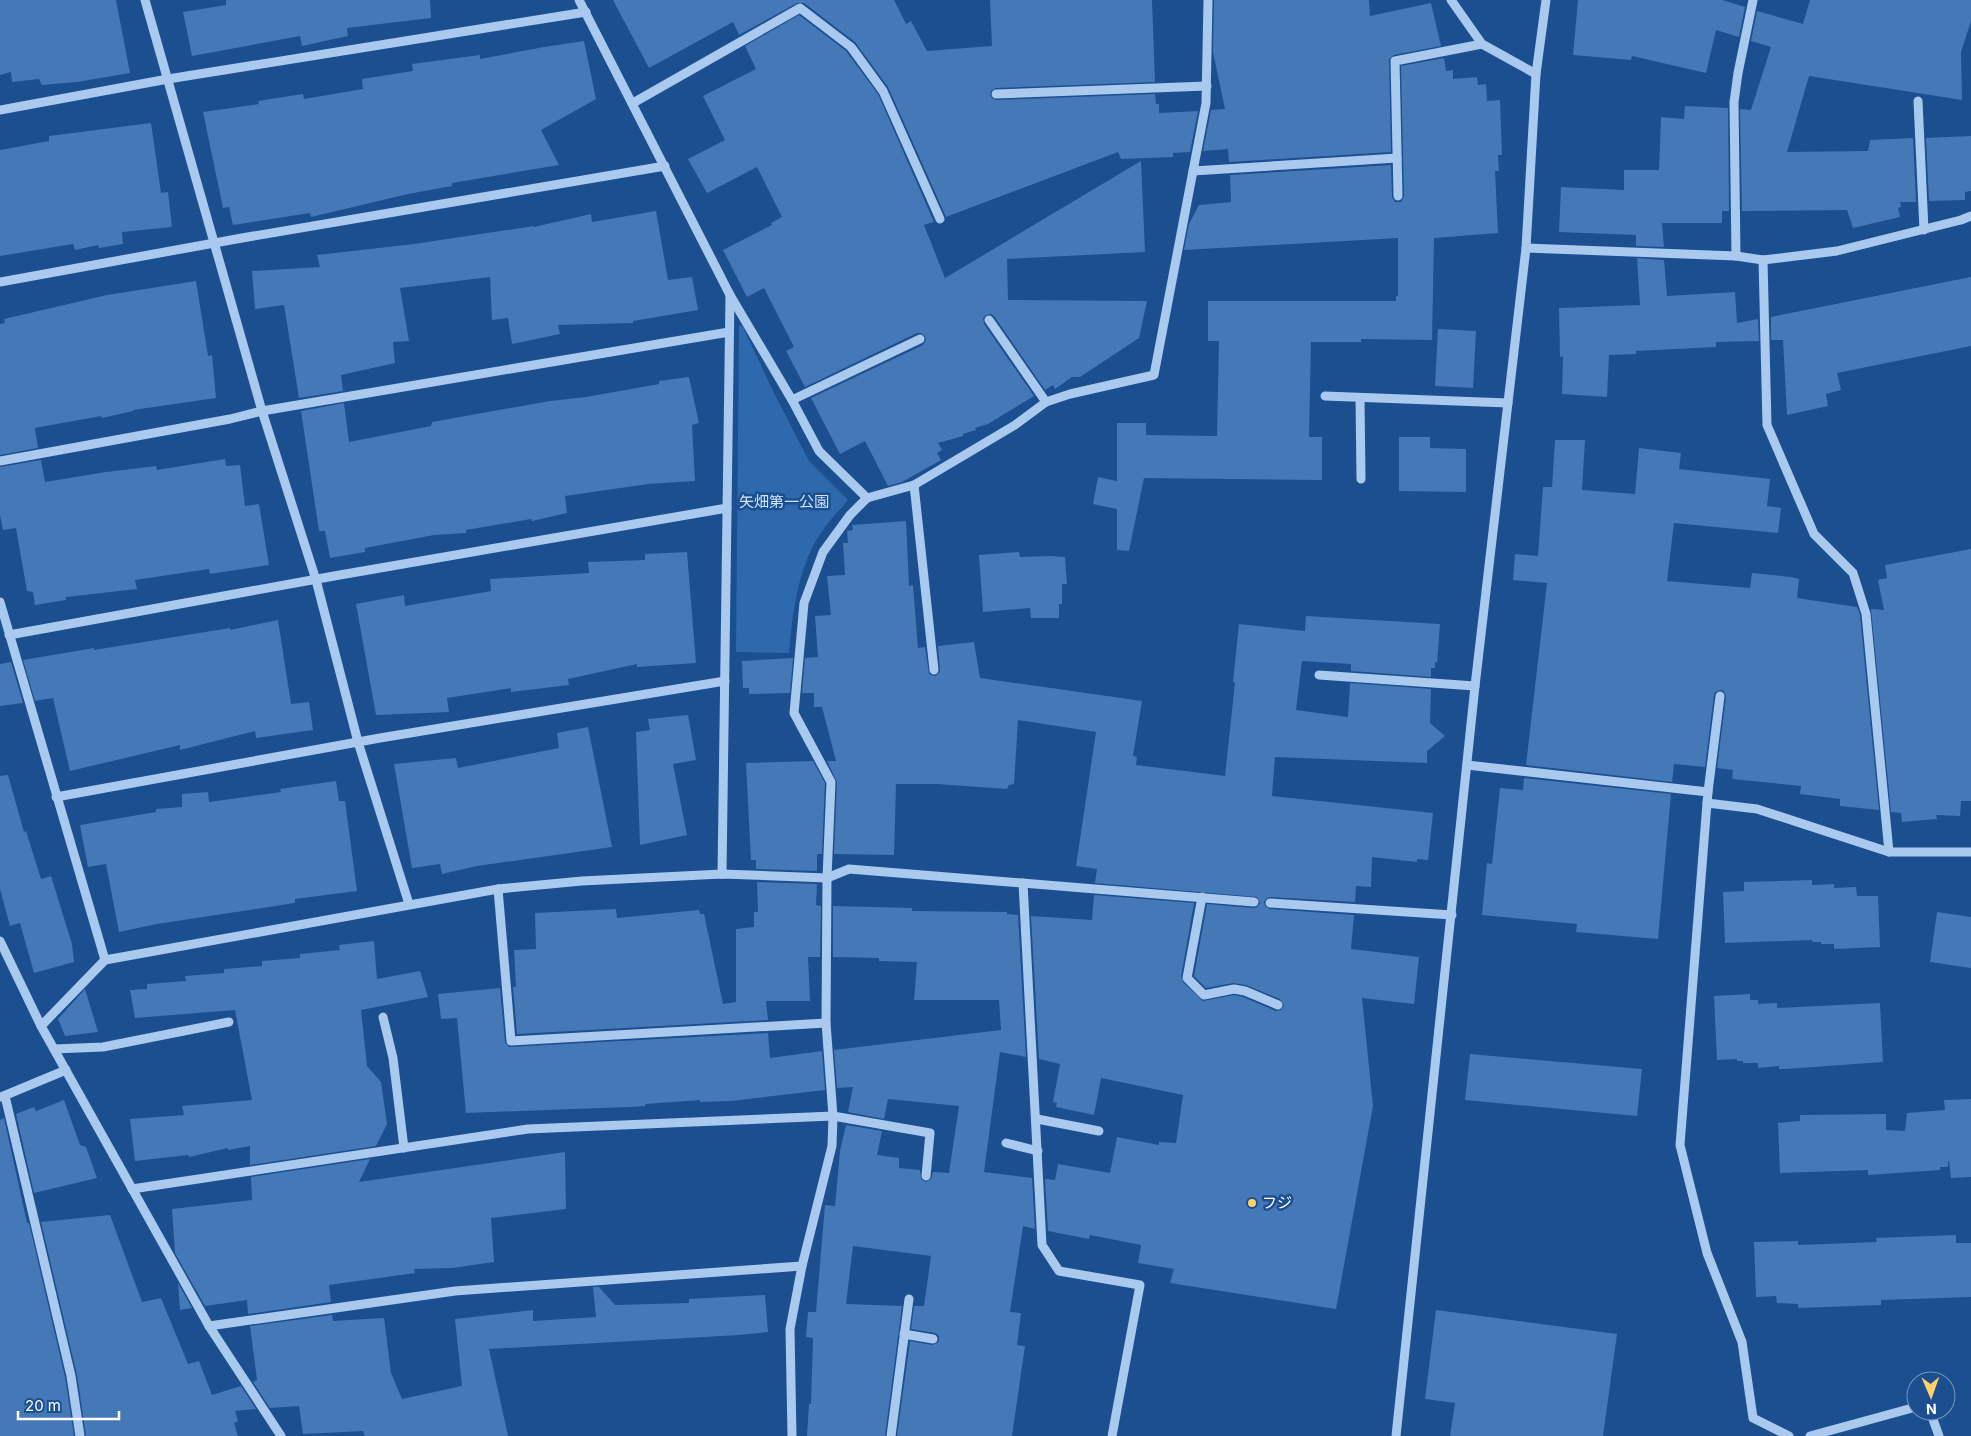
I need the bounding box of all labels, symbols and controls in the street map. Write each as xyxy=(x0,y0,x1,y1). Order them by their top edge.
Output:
park label: 矢畑第一公園 xyxy=(739,492,829,511)
place label: フジ xyxy=(1262,1193,1292,1212)
marker: フジ xyxy=(1246,1197,1258,1209)
north arrow xyxy=(1906,1371,1956,1421)
scale bar xyxy=(18,1388,119,1420)
text: 20 m xyxy=(25,1396,61,1415)
text: N xyxy=(1926,1401,1937,1418)

